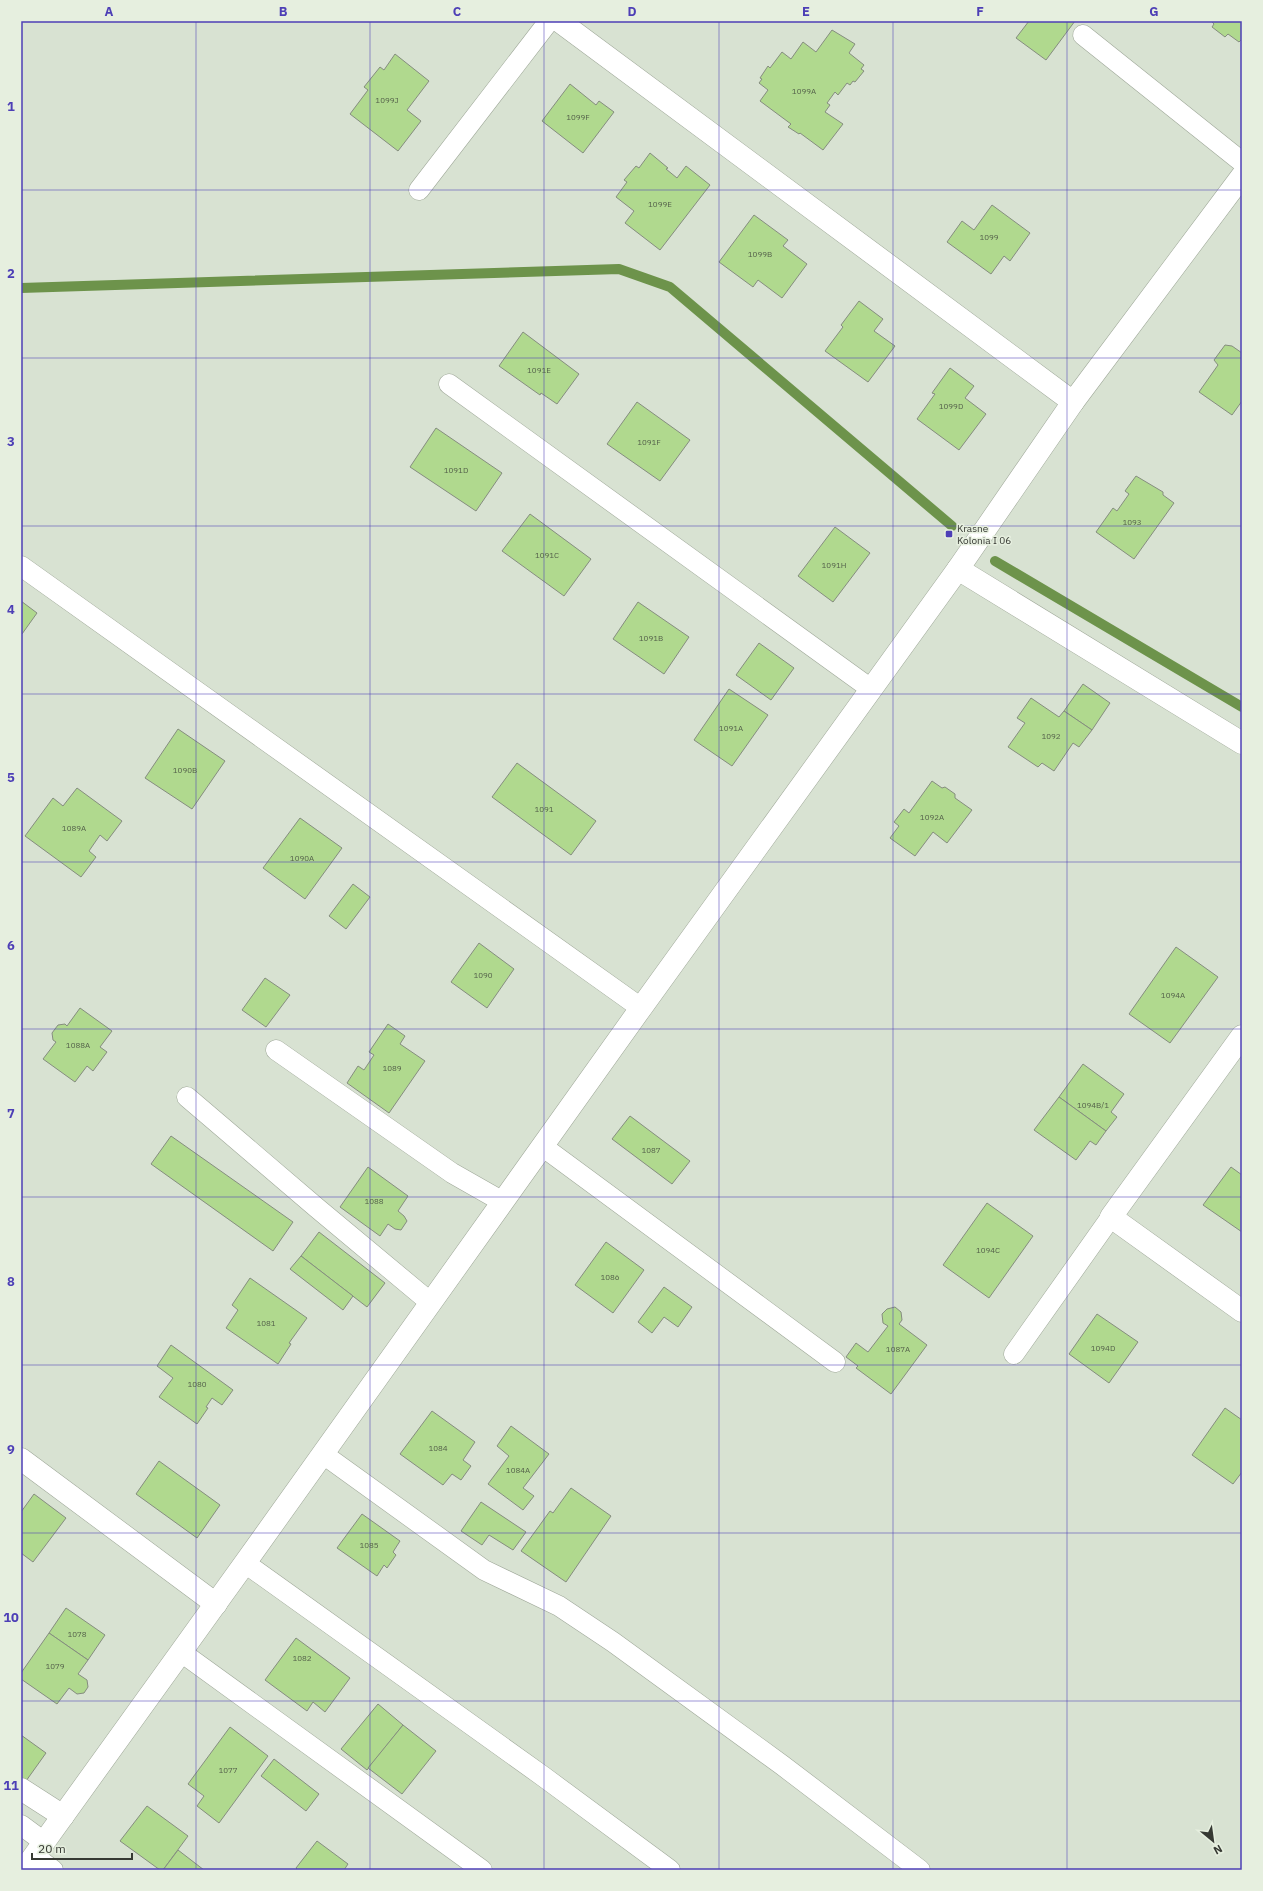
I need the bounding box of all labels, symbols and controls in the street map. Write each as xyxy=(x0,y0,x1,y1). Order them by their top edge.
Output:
text: A xyxy=(105,3,114,20)
text: B xyxy=(279,3,288,20)
text: C xyxy=(453,3,462,20)
text: D xyxy=(627,3,637,20)
text: E xyxy=(802,3,810,20)
text: F xyxy=(976,3,984,20)
text: G xyxy=(1149,3,1159,20)
house number: 1099A xyxy=(792,86,816,96)
house number: 1099J xyxy=(375,95,399,105)
text: 1 xyxy=(7,98,15,115)
house number: 1099F xyxy=(566,112,590,122)
house number: 1099E xyxy=(648,199,672,209)
house number: 1099 xyxy=(979,232,999,242)
house number: 1099B xyxy=(748,249,772,259)
text: 2 xyxy=(7,265,15,282)
house number: 1091E xyxy=(527,365,551,375)
house number: 1099D xyxy=(939,401,963,411)
text: 3 xyxy=(7,433,15,450)
house number: 1091F xyxy=(637,437,661,447)
house number: 1091D xyxy=(444,465,468,475)
house number: 1093 xyxy=(1122,517,1142,527)
place label: Krasne Kolonia I 06 xyxy=(957,522,1011,547)
marker: Krasne Kolonia I 06 xyxy=(944,529,954,539)
house number: 1091C xyxy=(535,550,559,560)
house number: 1091H xyxy=(822,560,846,570)
text: 4 xyxy=(7,601,15,618)
house number: 1091B xyxy=(639,633,663,643)
house number: 1091A xyxy=(719,723,743,733)
house number: 1092 xyxy=(1041,731,1061,741)
house number: 1090B xyxy=(173,765,197,775)
text: 5 xyxy=(7,769,15,786)
house number: 1091 xyxy=(534,804,554,814)
house number: 1092A xyxy=(920,812,944,822)
house number: 1089A xyxy=(62,823,86,833)
house number: 1090A xyxy=(290,853,314,863)
text: 6 xyxy=(7,937,15,954)
house number: 1090 xyxy=(473,970,493,980)
house number: 1094A xyxy=(1161,990,1185,1000)
house number: 1088A xyxy=(66,1040,90,1050)
house number: 1089 xyxy=(382,1063,402,1073)
house number: 1094B/1 xyxy=(1077,1100,1109,1110)
text: 7 xyxy=(7,1105,15,1122)
house number: 1087 xyxy=(641,1145,661,1155)
house number: 1088 xyxy=(364,1196,384,1206)
house number: 1094C xyxy=(976,1245,1000,1255)
house number: 1086 xyxy=(600,1272,620,1282)
text: 8 xyxy=(7,1273,15,1290)
house number: 1081 xyxy=(256,1318,276,1328)
house number: 1094D xyxy=(1091,1343,1115,1353)
house number: 1087A xyxy=(886,1344,910,1354)
house number: 1080 xyxy=(187,1379,207,1389)
text: 9 xyxy=(7,1441,15,1458)
house number: 1084 xyxy=(428,1443,448,1453)
house number: 1084A xyxy=(506,1465,530,1475)
house number: 1085 xyxy=(359,1540,379,1550)
text: 10 xyxy=(3,1609,19,1626)
house number: 1078 xyxy=(67,1629,87,1639)
house number: 1082 xyxy=(292,1653,312,1663)
house number: 1079 xyxy=(45,1661,65,1671)
house number: 1077 xyxy=(218,1765,238,1775)
text: 11 xyxy=(3,1777,19,1794)
north arrow xyxy=(1193,1821,1233,1861)
scale bar xyxy=(32,1835,132,1861)
text: 20 m xyxy=(38,1841,66,1856)
text: N xyxy=(1211,1842,1225,1858)

